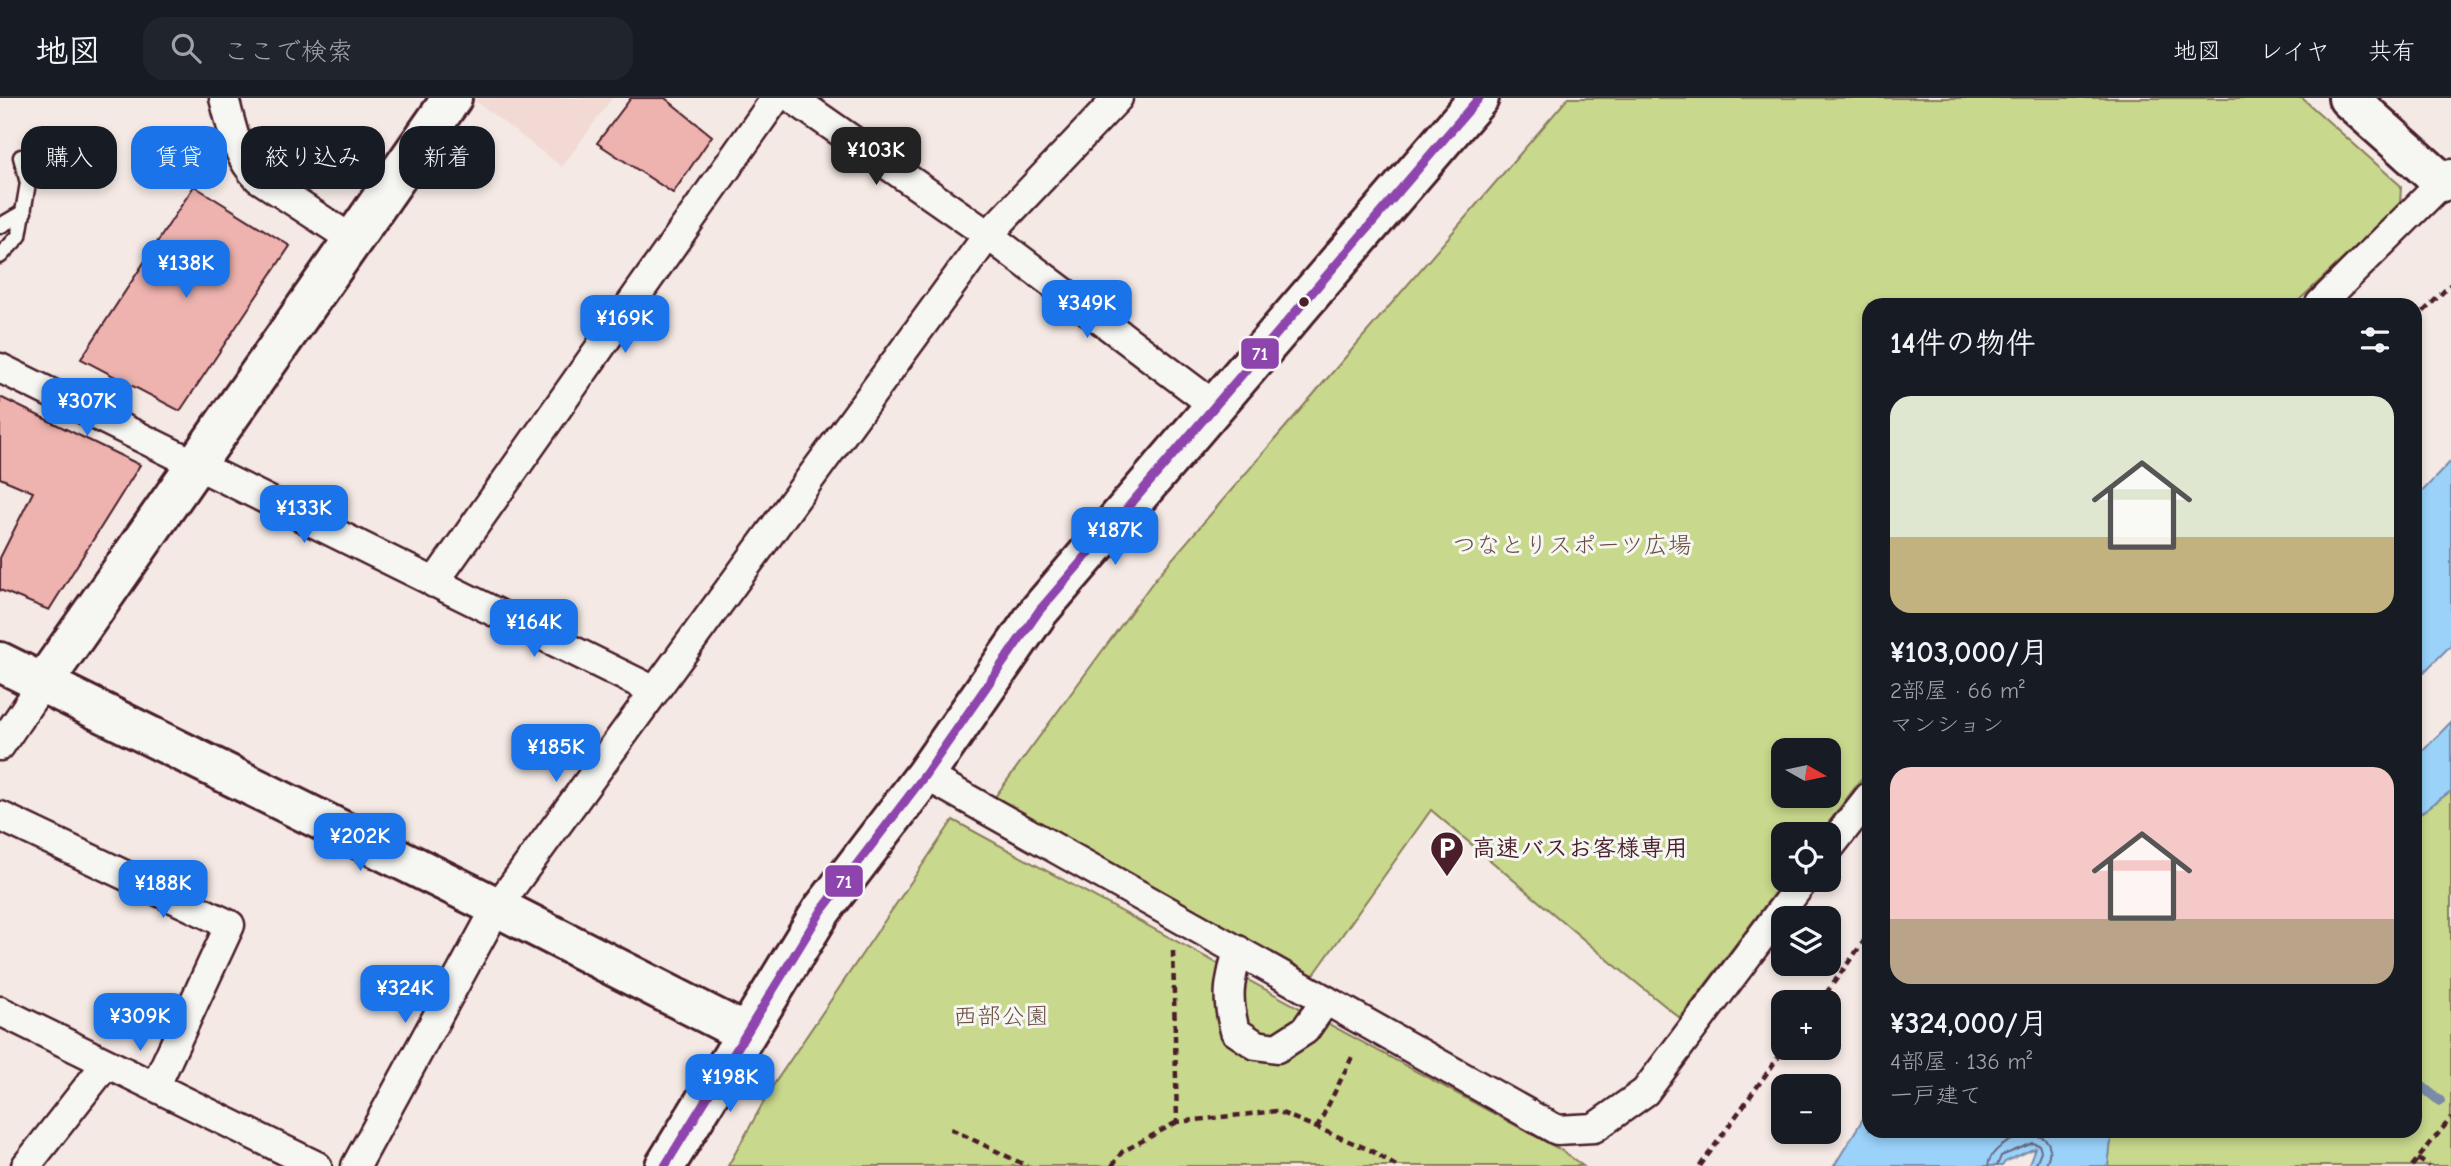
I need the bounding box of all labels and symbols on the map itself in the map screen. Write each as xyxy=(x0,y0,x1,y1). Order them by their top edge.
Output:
pin: ¥103K xyxy=(827,127,925,187)
pin: ¥138K xyxy=(137,240,235,300)
pin: ¥349K xyxy=(1038,280,1136,340)
unlabelled marker xyxy=(1297,295,1311,309)
pin: ¥169K xyxy=(576,296,674,355)
line badge: 71 xyxy=(1240,337,1280,370)
text: 71 xyxy=(1252,343,1268,365)
pin: ¥307K xyxy=(38,378,136,438)
pin: ¥133K xyxy=(255,486,353,545)
pin: ¥187K xyxy=(1066,508,1164,567)
park label: つなとりスポーツ広場 xyxy=(1452,531,1692,559)
pin: ¥164K xyxy=(485,600,583,659)
pin: ¥185K xyxy=(507,724,605,784)
north arrow xyxy=(1771,738,1841,808)
pin: ¥202K xyxy=(311,814,409,873)
parking icon: 高速バスお客様専用 xyxy=(1428,829,1466,878)
place label: 高速バスお客様専用 xyxy=(1472,834,1688,862)
pin: ¥188K xyxy=(114,860,212,920)
line badge: 71 xyxy=(824,864,864,898)
text: 71 xyxy=(836,871,852,893)
pin: ¥324K xyxy=(356,965,454,1025)
pin: ¥309K xyxy=(91,993,189,1053)
park label: 西部公園 xyxy=(953,1002,1049,1030)
pin: ¥198K xyxy=(681,1054,779,1114)

